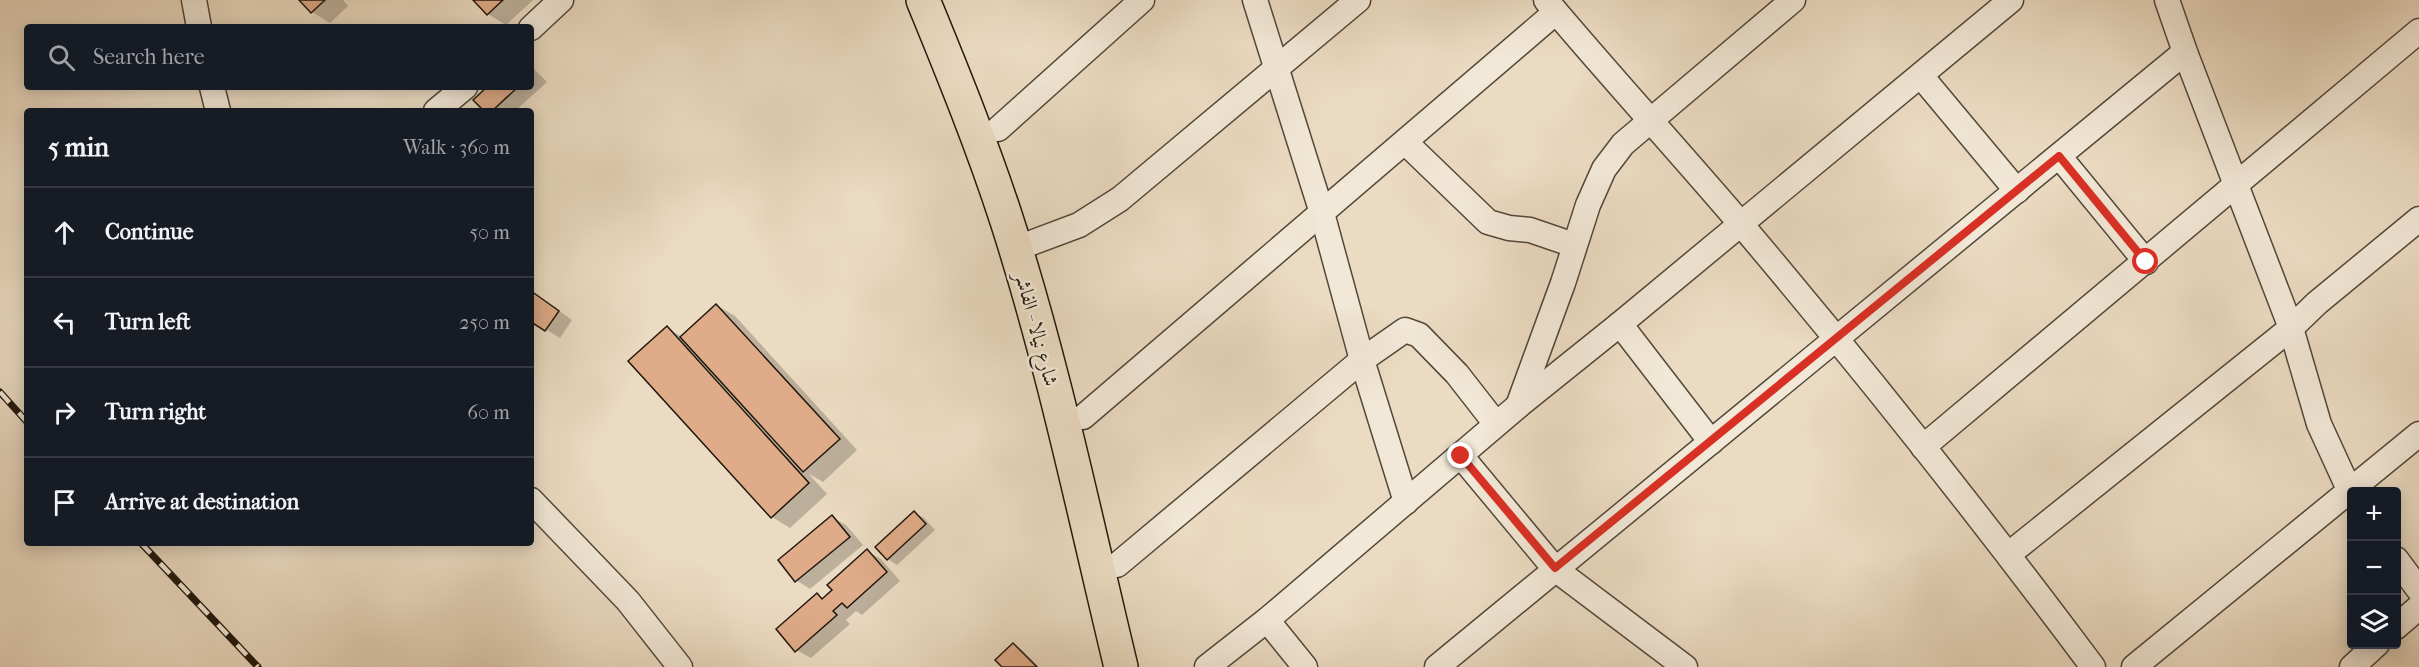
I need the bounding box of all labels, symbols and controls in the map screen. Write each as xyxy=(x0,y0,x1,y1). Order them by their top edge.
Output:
search box xyxy=(24,24,534,90)
icon: search xyxy=(45,41,78,74)
text: Search here xyxy=(93,44,205,70)
text: 5 min xyxy=(48,132,109,163)
text: Walk · 360 m xyxy=(403,136,510,159)
icon: ahead xyxy=(48,216,81,249)
text: Continue xyxy=(105,219,194,245)
text: 50 m xyxy=(469,221,510,244)
route start xyxy=(2132,248,2158,274)
street label: شارع نيالا - الفاشر xyxy=(1004,268,1063,390)
icon: left xyxy=(48,306,81,339)
text: Turn left xyxy=(105,309,191,335)
text: 250 m xyxy=(459,311,510,334)
icon: right xyxy=(48,396,81,429)
text: Turn right xyxy=(105,399,206,425)
text: 60 m xyxy=(467,401,510,424)
route end xyxy=(1447,442,1473,468)
icon: arrive xyxy=(48,486,81,519)
map controls xyxy=(2347,487,2401,649)
button: + xyxy=(2347,487,2401,541)
text: Arrive at destination xyxy=(105,489,299,515)
button: − xyxy=(2347,541,2401,595)
button: layers xyxy=(2347,595,2401,649)

